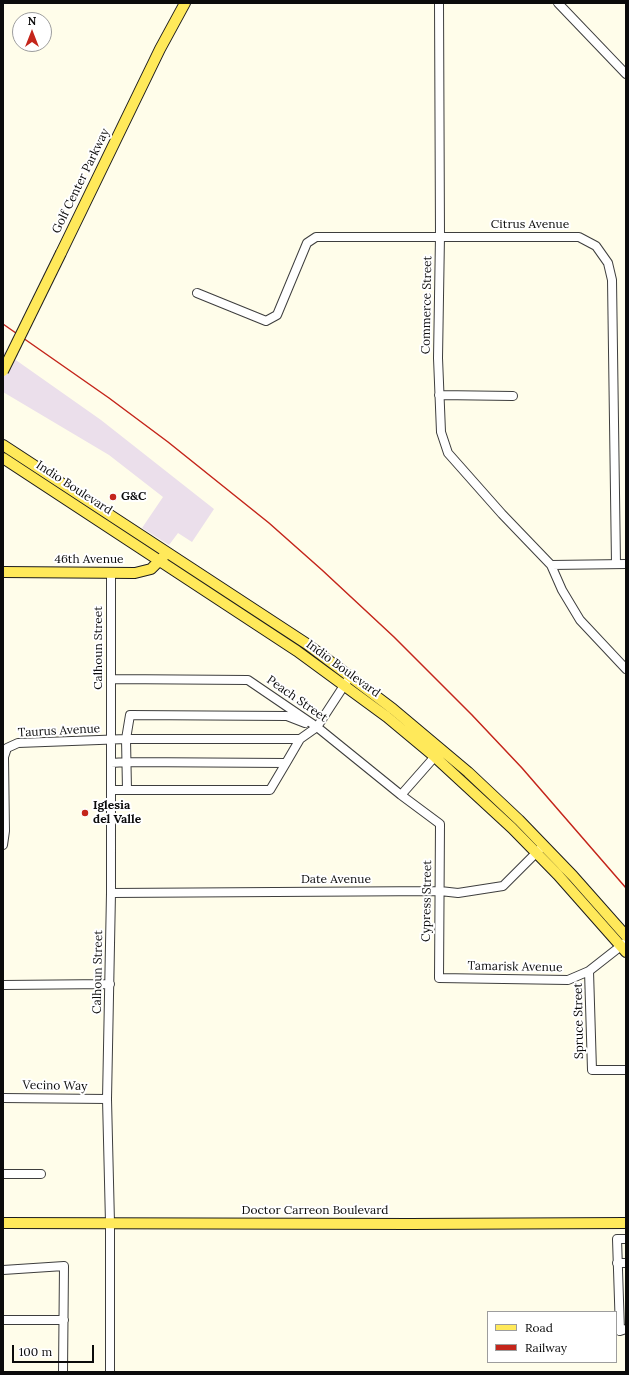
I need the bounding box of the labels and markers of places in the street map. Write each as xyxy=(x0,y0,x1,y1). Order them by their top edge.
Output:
place label: G&C xyxy=(121,490,146,504)
marker: G&C xyxy=(108,492,118,502)
place label: Iglesia del Valle xyxy=(93,799,141,827)
marker: Iglesia del Valle xyxy=(80,808,90,818)

